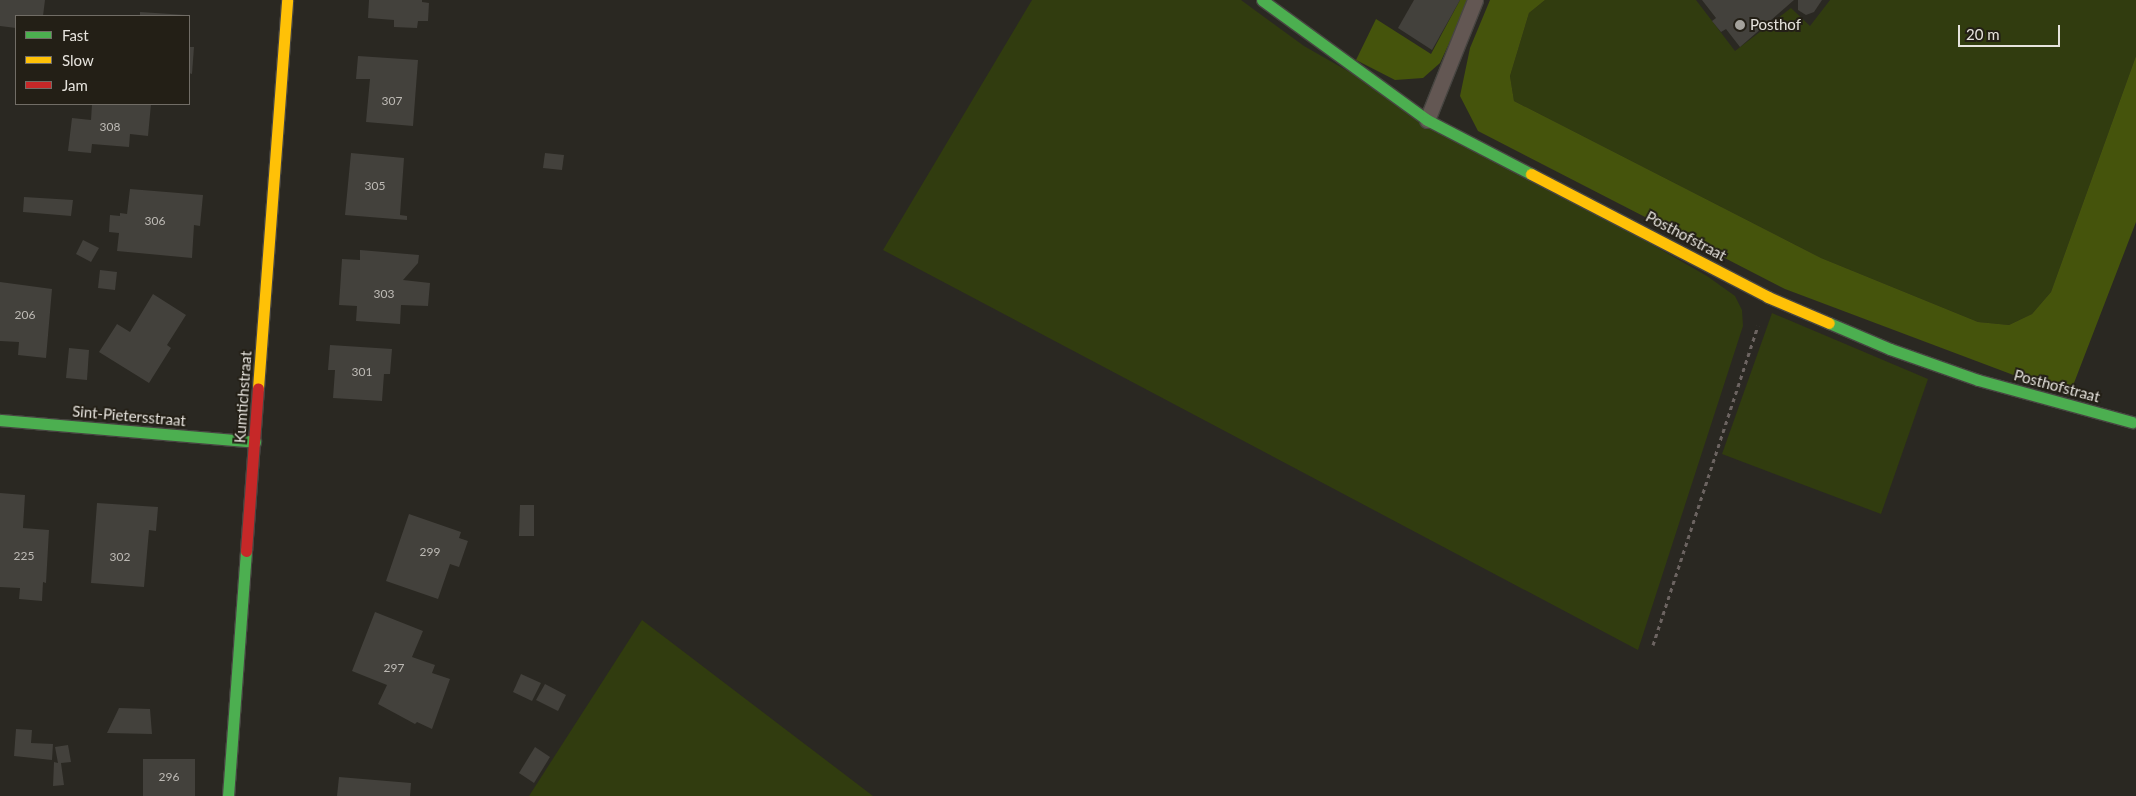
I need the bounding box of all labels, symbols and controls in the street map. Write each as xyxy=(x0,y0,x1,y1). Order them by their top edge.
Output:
legend xyxy=(15,15,190,105)
scale bar xyxy=(1961,15,2064,47)
place label: Posthof xyxy=(1750,16,1801,34)
marker: Posthof xyxy=(1734,19,1746,31)
text: 20 m xyxy=(1966,25,2000,43)
text: Fast xyxy=(62,26,89,44)
text: Slow xyxy=(62,51,94,69)
text: Jam xyxy=(62,76,88,94)
house number: 307 xyxy=(382,94,402,108)
house number: 308 xyxy=(100,120,120,134)
house number: 305 xyxy=(365,179,385,193)
street label: Posthofstraat xyxy=(1643,207,1729,265)
house number: 306 xyxy=(145,214,165,228)
house number: 303 xyxy=(374,287,394,301)
house number: 206 xyxy=(15,308,35,322)
street label: Kumtichstraat xyxy=(231,350,255,444)
house number: 301 xyxy=(352,365,372,379)
street label: Posthofstraat xyxy=(2012,366,2102,406)
street label: Sint-Pietersstraat xyxy=(71,402,187,430)
house number: 299 xyxy=(420,545,440,559)
house number: 225 xyxy=(14,549,34,563)
house number: 302 xyxy=(110,550,130,564)
house number: 297 xyxy=(384,661,404,675)
house number: 296 xyxy=(159,770,179,784)

